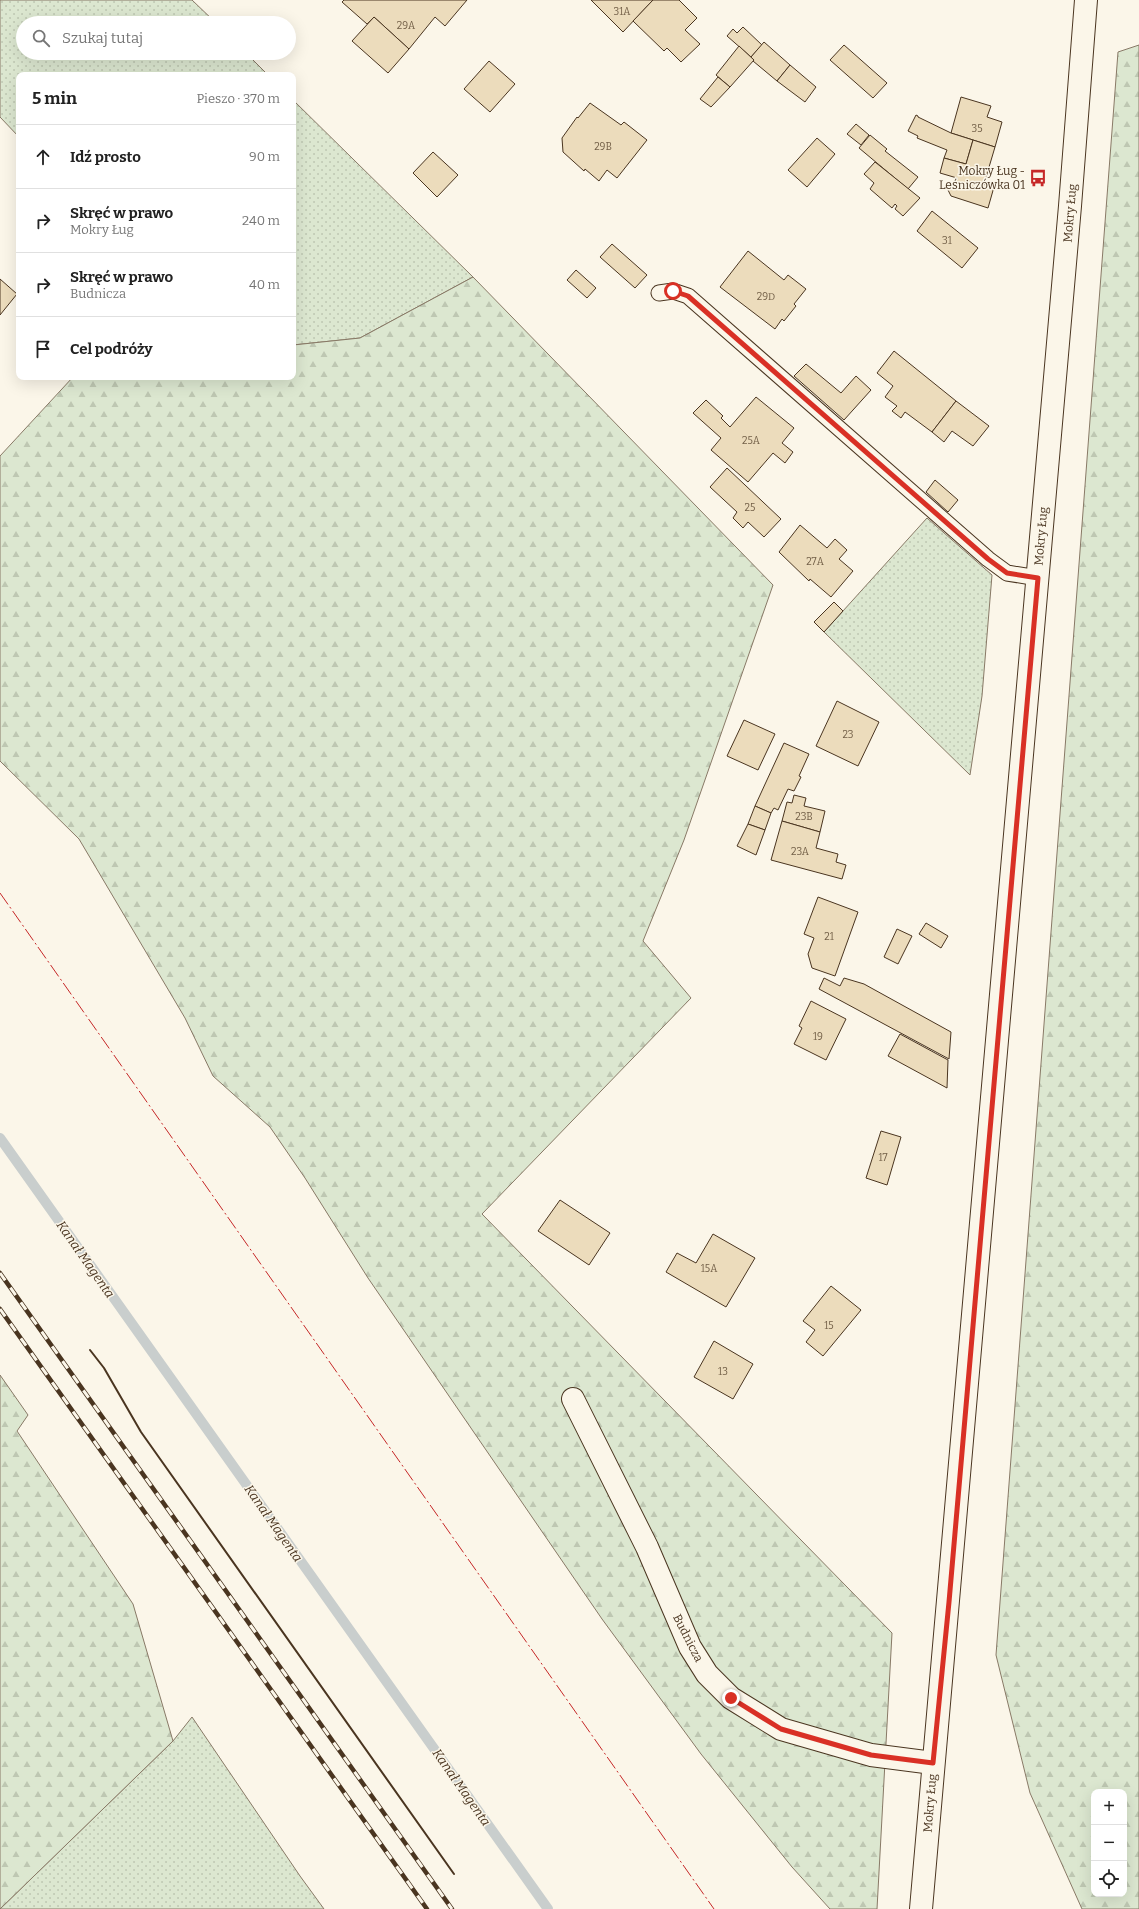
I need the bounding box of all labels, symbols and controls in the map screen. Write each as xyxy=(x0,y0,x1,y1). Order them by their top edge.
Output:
house number: 31A xyxy=(614,6,631,18)
search box xyxy=(16,16,296,60)
house number: 29A xyxy=(397,20,416,32)
icon: search xyxy=(30,27,52,49)
text: Szukaj tutaj xyxy=(62,29,143,47)
text: 5 min xyxy=(32,88,77,109)
text: Pieszo · 370 m xyxy=(196,91,280,106)
house number: 35 xyxy=(971,123,983,135)
house number: 29B xyxy=(594,141,612,153)
icon: ahead xyxy=(32,146,54,168)
text: Idź prosto xyxy=(70,148,141,166)
text: 90 m xyxy=(249,149,280,164)
place label: Mokry Ług - Leśniczówka 01 xyxy=(939,164,1025,192)
bus stop icon: Mokry Ług - Leśniczówka 01 xyxy=(1028,168,1048,188)
street label: Mokry Ług xyxy=(1060,183,1080,243)
text: Skręć w prawo xyxy=(70,204,173,222)
icon: right xyxy=(32,210,54,232)
text: 240 m xyxy=(242,213,280,228)
text: Mokry Ług xyxy=(70,222,134,237)
house number: 31 xyxy=(942,235,952,247)
text: Skręć w prawo xyxy=(70,268,173,286)
icon: right xyxy=(32,274,54,296)
text: 40 m xyxy=(249,277,280,292)
route start xyxy=(664,282,682,300)
text: Budnicza xyxy=(70,286,126,301)
house number: 29D xyxy=(757,291,775,303)
icon: arrive xyxy=(32,338,54,360)
text: Cel podróży xyxy=(70,340,153,358)
house number: 25A xyxy=(742,435,761,447)
house number: 25 xyxy=(745,502,755,514)
street label: Mokry Ług xyxy=(1031,506,1051,566)
house number: 27A xyxy=(806,556,825,568)
house number: 23 xyxy=(842,729,854,741)
house number: 23B xyxy=(795,811,813,823)
house number: 23A xyxy=(791,846,810,858)
house number: 21 xyxy=(824,931,834,943)
house number: 19 xyxy=(813,1031,823,1043)
house number: 17 xyxy=(879,1152,887,1164)
water label: Kanał Magenta xyxy=(53,1218,118,1301)
house number: 15A xyxy=(701,1263,718,1275)
house number: 15 xyxy=(824,1320,834,1332)
house number: 13 xyxy=(718,1366,728,1378)
water label: Kanał Magenta xyxy=(241,1482,306,1565)
street label: Budnicza xyxy=(670,1612,706,1665)
route end xyxy=(722,1689,740,1707)
water label: Kanał Magenta xyxy=(429,1746,494,1829)
street label: Mokry Ług xyxy=(920,1773,940,1833)
map controls xyxy=(1091,1789,1127,1897)
button: + xyxy=(1091,1789,1127,1825)
button: − xyxy=(1091,1825,1127,1861)
button: locate xyxy=(1091,1861,1127,1897)

